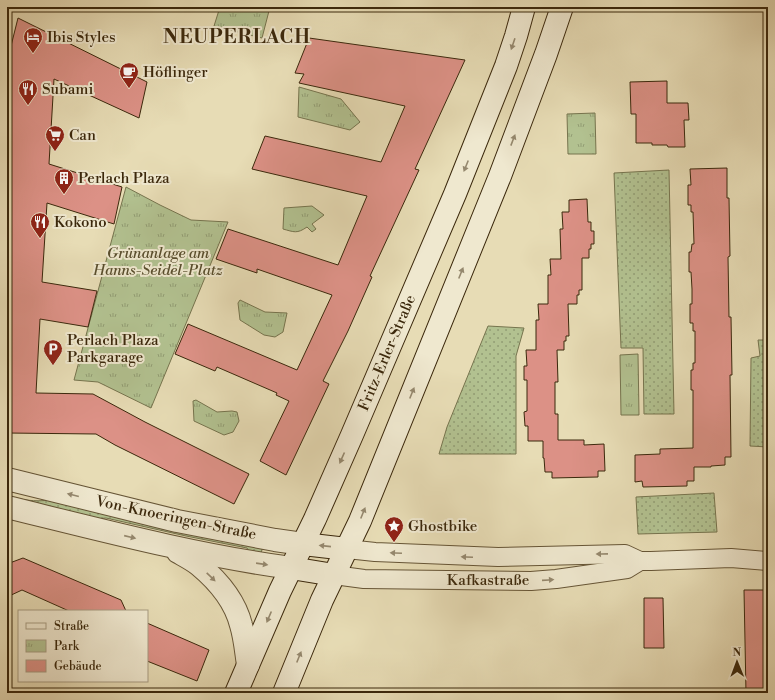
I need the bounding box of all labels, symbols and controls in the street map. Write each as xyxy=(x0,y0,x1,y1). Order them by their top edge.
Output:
district label: NEUPERLACH xyxy=(163,25,311,49)
hotel icon: Ibis Styles xyxy=(22,26,44,54)
place label: Ibis Styles xyxy=(47,28,116,47)
one-way arrow xyxy=(510,39,516,51)
cafe icon: Höflinger xyxy=(118,61,140,89)
place label: Höflinger xyxy=(143,63,208,82)
restaurant icon: Subami xyxy=(17,78,39,106)
place label: Subami xyxy=(42,80,93,99)
supermarket icon: Can xyxy=(44,124,66,152)
place label: Can xyxy=(69,126,96,145)
one-way arrow xyxy=(511,133,517,145)
one-way arrow xyxy=(463,160,469,172)
building icon: Perlach Plaza xyxy=(53,167,75,195)
place label: Perlach Plaza xyxy=(78,169,170,188)
restaurant icon: Kokono xyxy=(29,211,51,239)
place label: Kokono xyxy=(54,213,107,232)
park label: Grünanlage am Hanns-Seidel-Platz xyxy=(92,244,223,280)
one-way arrow xyxy=(458,266,464,278)
street label: Fritz-Erler-Straße xyxy=(354,292,420,414)
place label: Perlach Plaza Parkgarage xyxy=(67,331,159,367)
parking icon: Perlach Plaza Parkgarage xyxy=(42,338,64,366)
one-way arrow xyxy=(408,387,415,399)
one-way arrow xyxy=(338,453,344,465)
street label: Von-Knoeringen-Straße xyxy=(93,491,258,544)
one-way arrow xyxy=(67,492,79,498)
one-way arrow xyxy=(360,508,366,519)
place icon: Ghostbike xyxy=(383,515,405,543)
place label: Ghostbike xyxy=(408,517,477,536)
one-way arrow xyxy=(124,534,136,540)
one-way arrow xyxy=(319,543,331,550)
one-way arrow xyxy=(390,550,402,557)
one-way arrow xyxy=(596,551,608,558)
one-way arrow xyxy=(461,553,473,560)
one-way arrow xyxy=(256,561,268,567)
street label: Kafkastraße xyxy=(447,571,529,590)
one-way arrow xyxy=(206,572,216,582)
one-way arrow xyxy=(542,576,554,583)
legend xyxy=(18,610,148,682)
one-way arrow xyxy=(266,611,272,622)
text: Straße xyxy=(54,619,89,634)
text: Park xyxy=(54,639,80,654)
north arrow xyxy=(717,642,757,682)
text: N xyxy=(732,646,742,660)
one-way arrow xyxy=(296,651,302,662)
text: Gebäude xyxy=(54,659,102,674)

